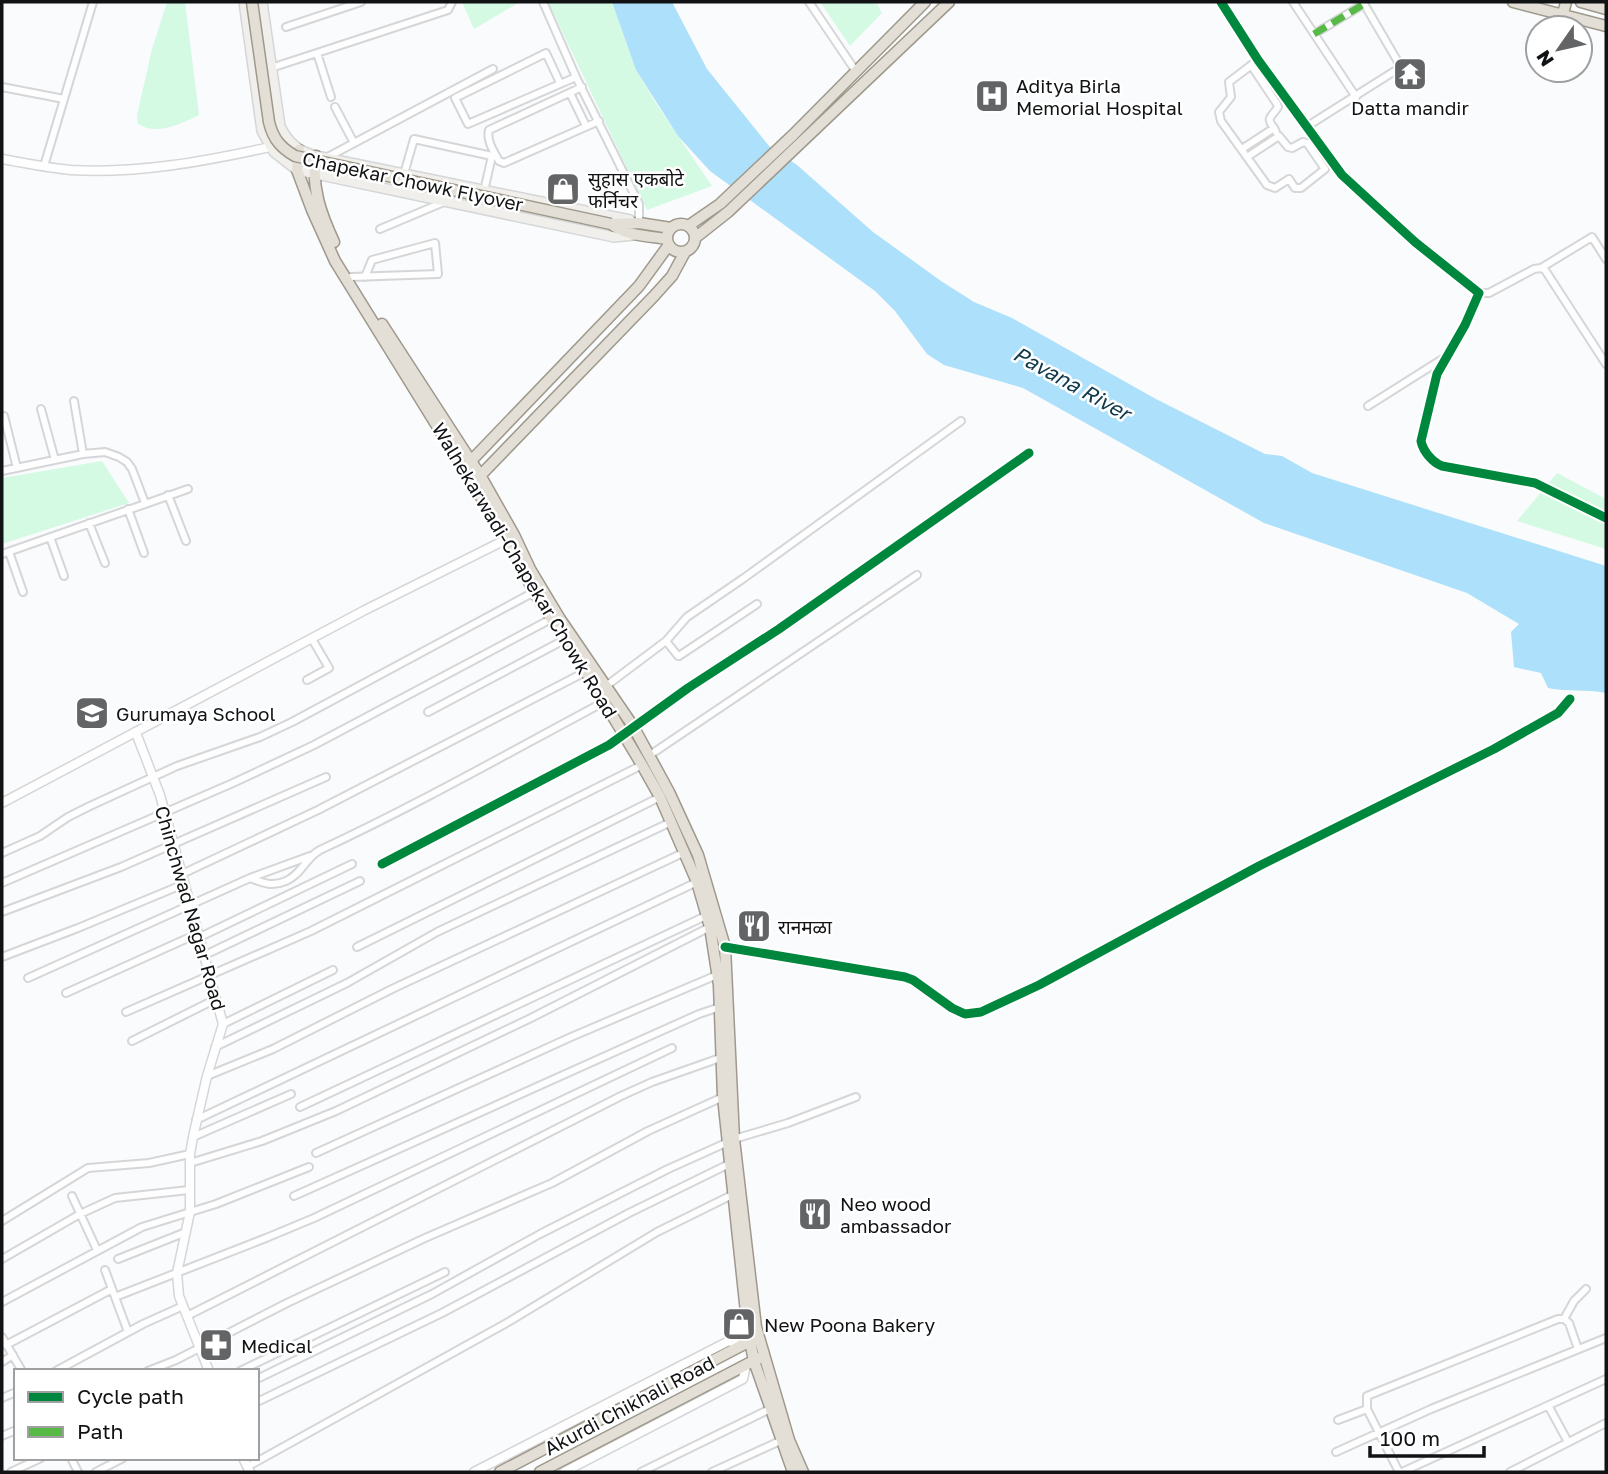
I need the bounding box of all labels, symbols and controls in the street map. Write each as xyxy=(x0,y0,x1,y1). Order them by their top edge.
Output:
north arrow xyxy=(1524,14,1594,84)
text: N xyxy=(1531,46,1558,71)
temple icon: Datta mandir xyxy=(1391,55,1429,93)
place label: Aditya Birla Memorial Hospital xyxy=(1016,74,1183,119)
hospital icon: Aditya Birla Memorial Hospital xyxy=(973,77,1011,115)
place label: Datta mandir xyxy=(1351,96,1469,119)
street label: Chapekar Chowk Flyover xyxy=(300,146,526,216)
place label: सुहास एकबोटे फर्निचर xyxy=(588,167,684,212)
shop icon: सुहास एकबोटे फर्निचर xyxy=(544,170,582,208)
water label: Pavana River xyxy=(1009,340,1137,427)
street label: Walhekarwadi-Chapekar Chowk Road xyxy=(427,418,623,722)
school or university icon: Gurumaya School xyxy=(73,694,111,732)
place label: Gurumaya School xyxy=(116,702,276,725)
street label: Chinchwad Nagar Road xyxy=(151,803,231,1013)
restaurant icon: रानमळा xyxy=(735,907,773,945)
place label: रानमळा xyxy=(778,915,833,938)
place label: Neo wood ambassador xyxy=(840,1192,952,1237)
restaurant icon: Neo wood ambassador xyxy=(796,1195,834,1233)
shop icon: New Poona Bakery xyxy=(720,1305,758,1343)
place label: New Poona Bakery xyxy=(764,1313,935,1336)
pharmacy icon: Medical xyxy=(197,1326,235,1364)
place label: Medical xyxy=(241,1334,312,1357)
street label: Akurdi Chikhali Road xyxy=(540,1350,718,1460)
legend xyxy=(14,1369,259,1460)
text: Cycle path xyxy=(77,1383,184,1409)
scale bar xyxy=(1370,1414,1484,1458)
text: Path xyxy=(77,1418,124,1444)
text: 100 m xyxy=(1380,1425,1440,1451)

